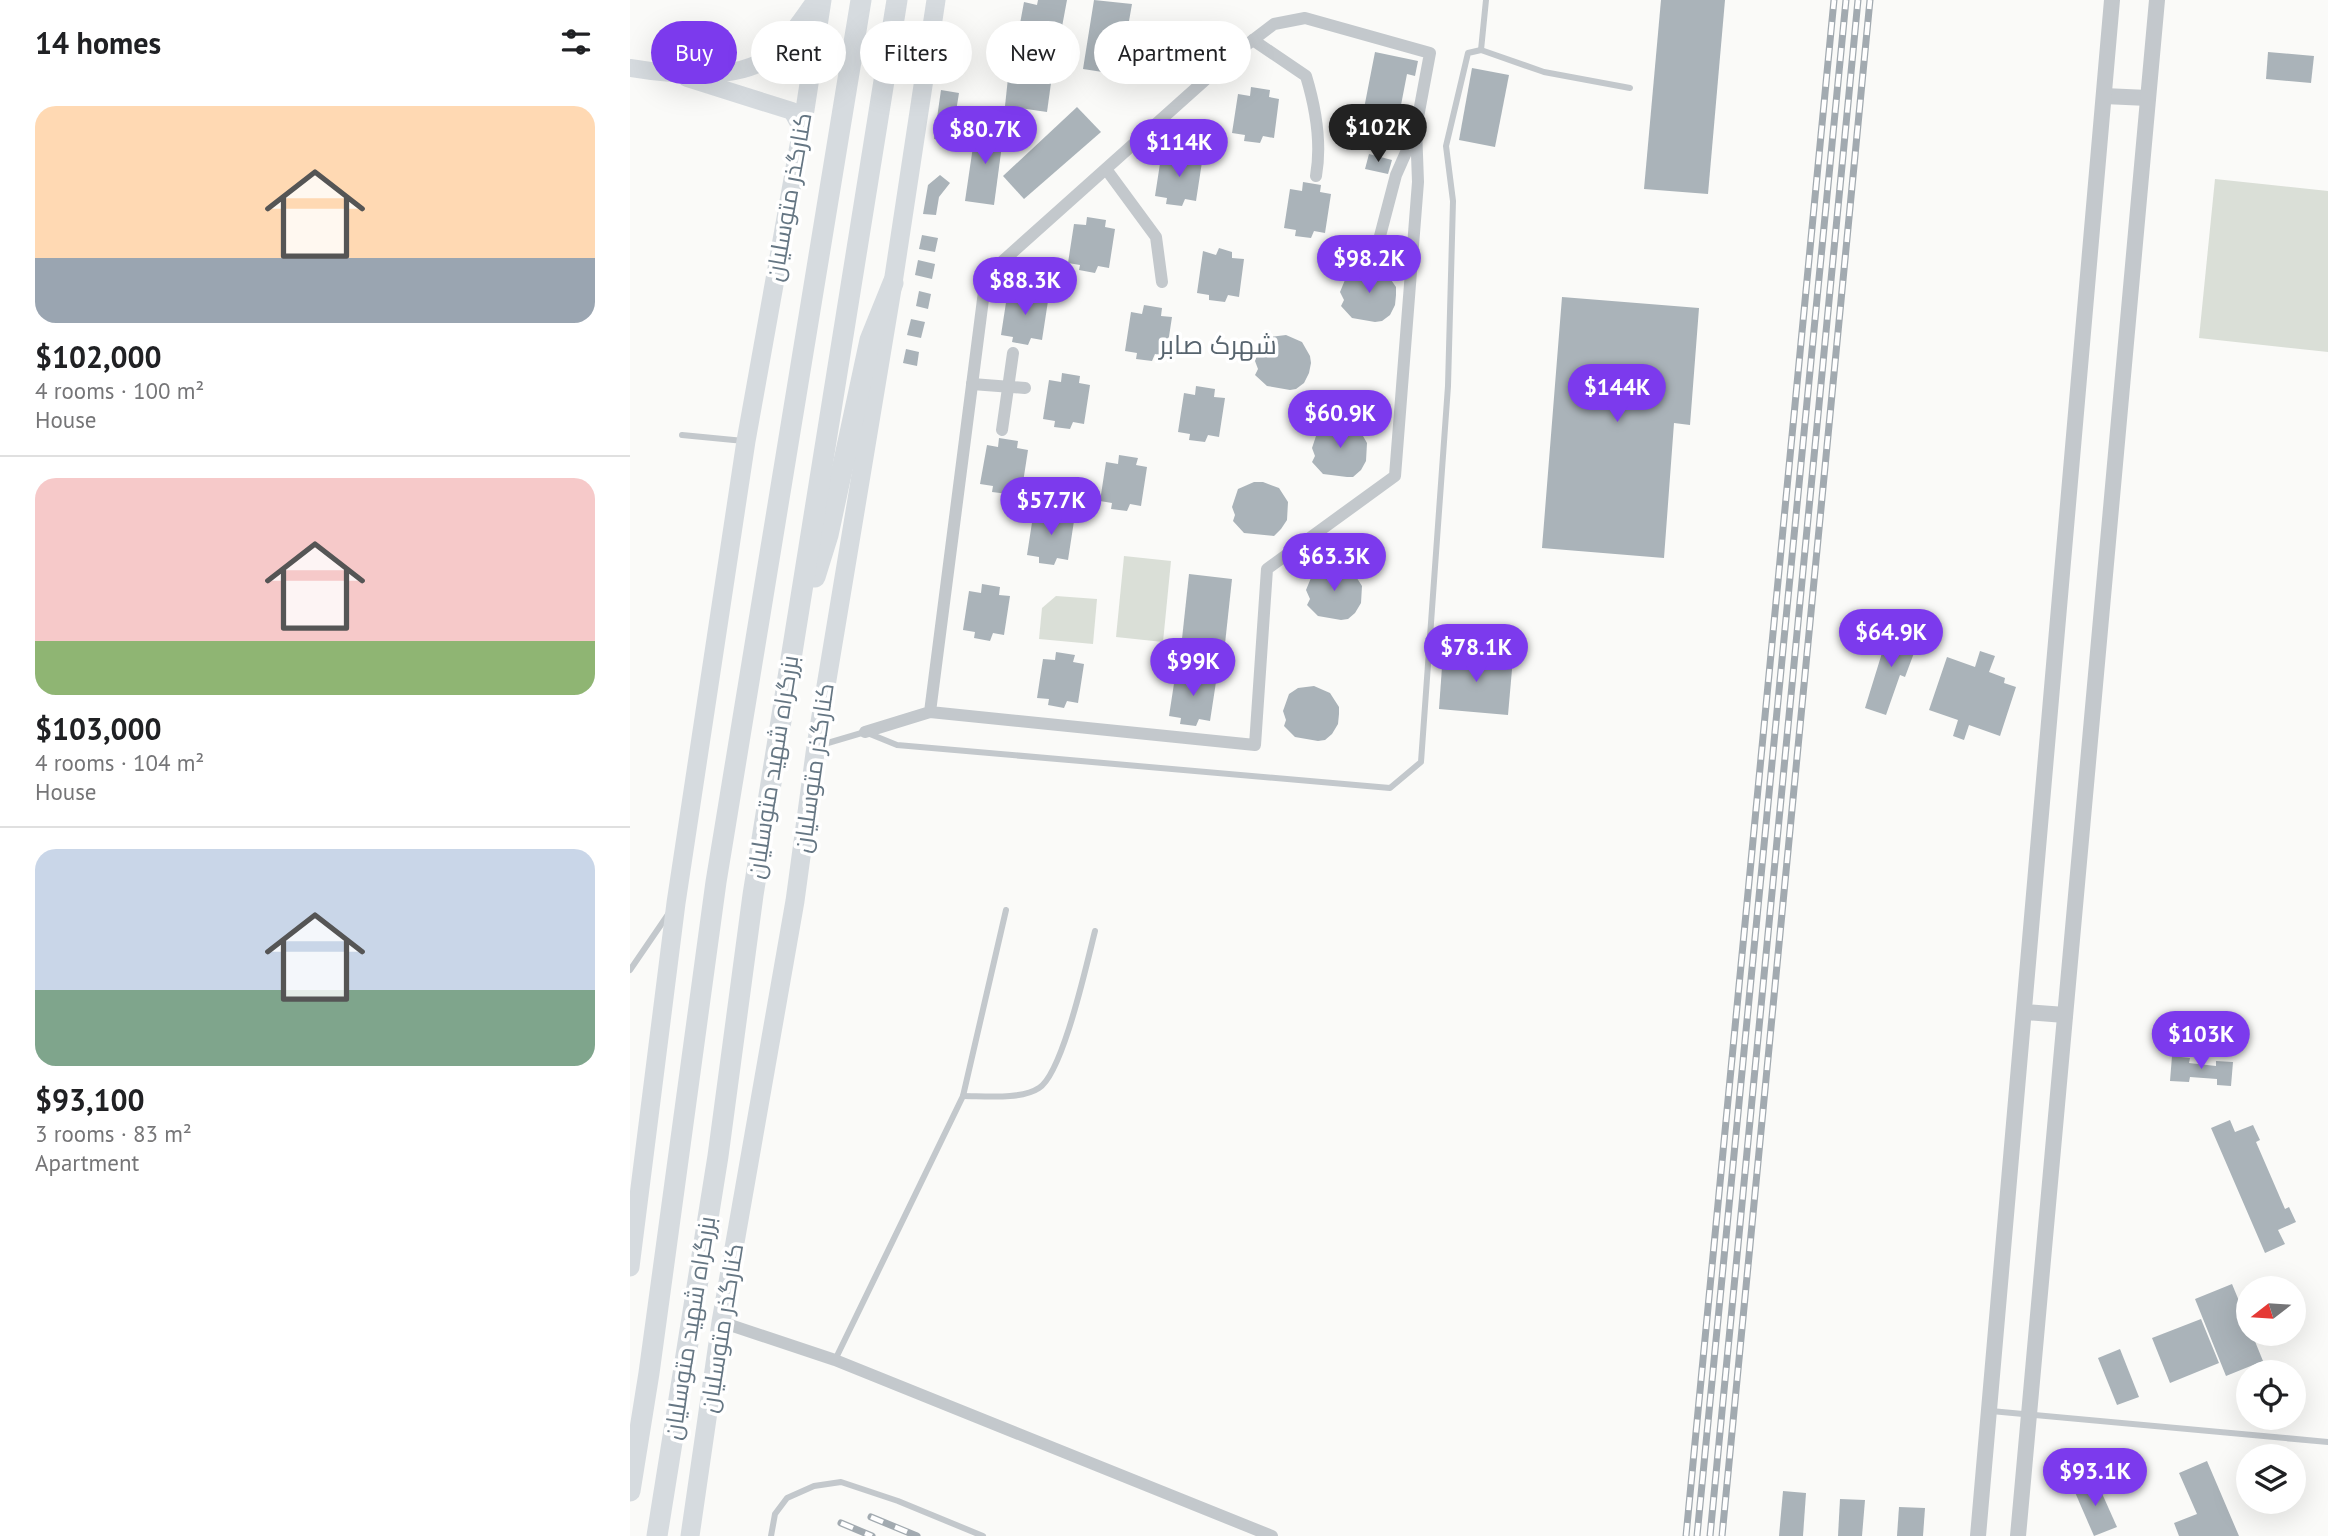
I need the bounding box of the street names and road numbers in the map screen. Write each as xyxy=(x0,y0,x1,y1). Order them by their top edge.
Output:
street label: کنارگذر متوسلیان xyxy=(758,110,819,284)
street label: بزرگراه شهید متوسلیان xyxy=(740,653,805,881)
street label: کنارگذر متوسلیان xyxy=(786,681,841,855)
street label: بزرگراه شهید متوسلیان xyxy=(657,1214,722,1442)
street label: کنارگذر متوسلیان xyxy=(693,1241,750,1415)

